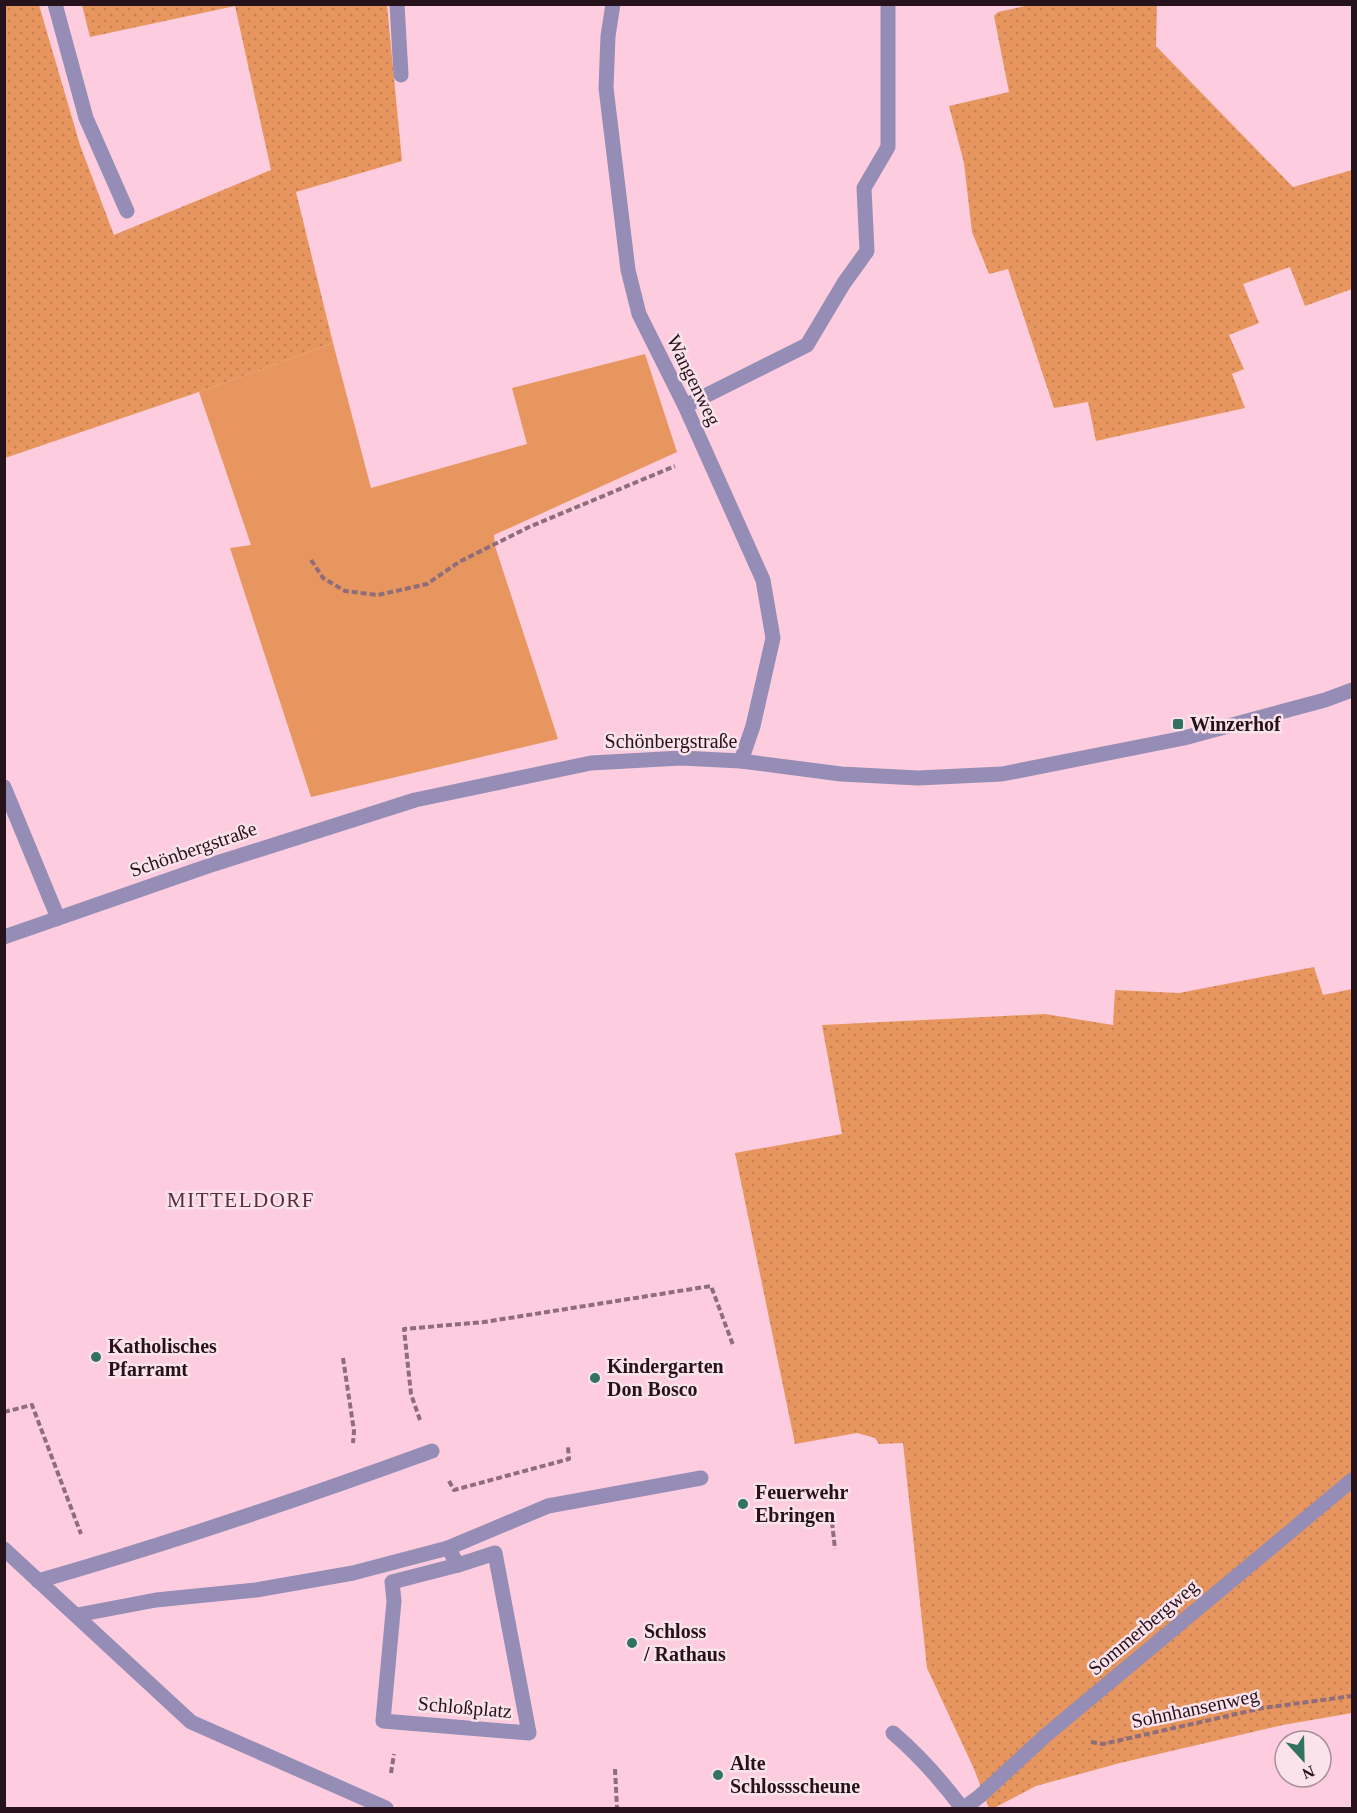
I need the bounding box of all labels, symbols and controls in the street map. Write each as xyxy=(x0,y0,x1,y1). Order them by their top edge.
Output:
street label: Wangenweg xyxy=(662,331,725,429)
place label: Winzerhof xyxy=(1190,713,1281,735)
marker: Winzerhof xyxy=(1171,717,1185,731)
street label: Schönbergstraße xyxy=(605,730,738,753)
street label: Schönbergstraße xyxy=(127,817,260,882)
district label: MITTELDORF xyxy=(167,1188,315,1212)
place label: Katholisches Pfarramt xyxy=(108,1335,217,1380)
marker: Katholisches Pfarramt xyxy=(89,1350,103,1364)
place label: Kindergarten Don Bosco xyxy=(607,1355,724,1400)
marker: Kindergarten Don Bosco xyxy=(588,1371,602,1385)
place label: Feuerwehr Ebringen xyxy=(755,1481,848,1527)
marker: Feuerwehr Ebringen xyxy=(736,1497,750,1511)
street label: Sommerbergweg xyxy=(1084,1575,1203,1680)
place label: Schloss / Rathaus xyxy=(643,1620,726,1665)
marker: Schloss / Rathaus xyxy=(625,1636,639,1650)
street label: Sohnhansenweg xyxy=(1129,1684,1261,1733)
street label: Schloßplatz xyxy=(417,1692,513,1723)
north arrow xyxy=(1273,1729,1333,1789)
place label: Alte Schlossscheune xyxy=(730,1752,860,1797)
text: N xyxy=(1299,1762,1317,1783)
marker: Alte Schlossscheune xyxy=(711,1768,725,1782)

